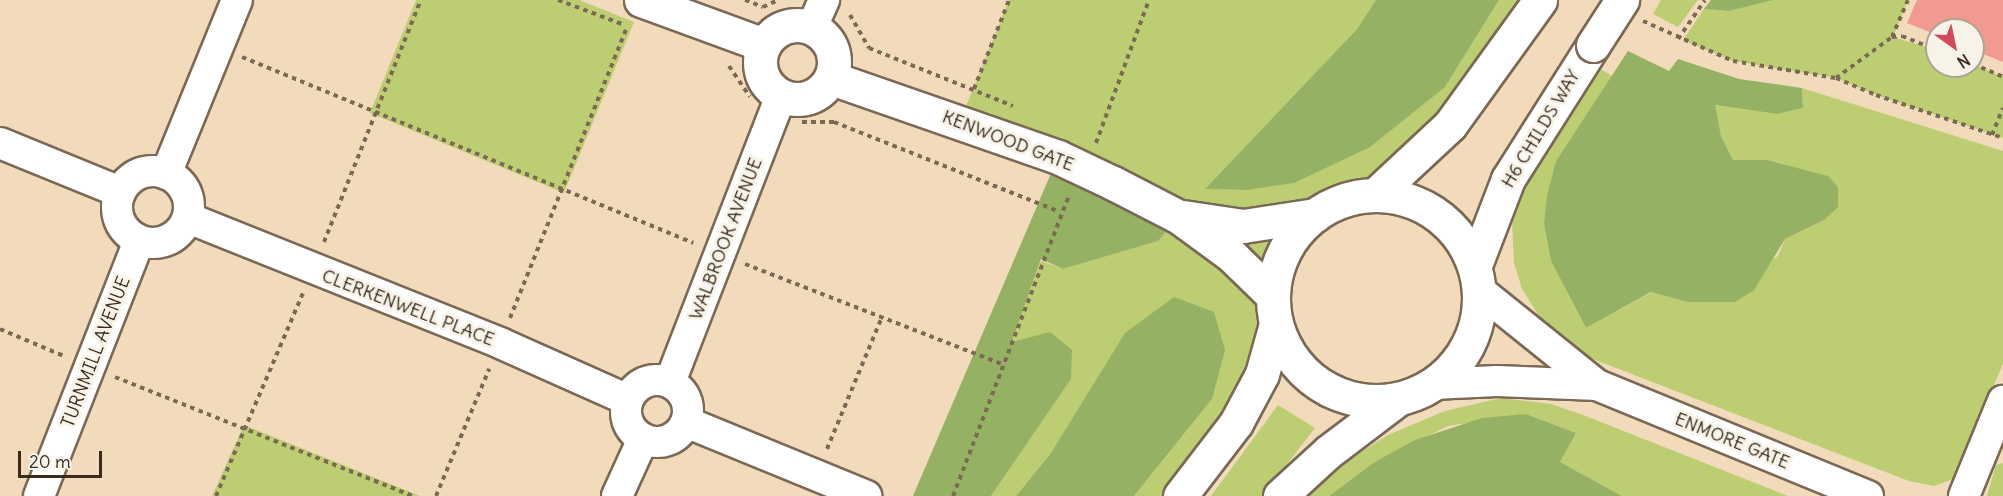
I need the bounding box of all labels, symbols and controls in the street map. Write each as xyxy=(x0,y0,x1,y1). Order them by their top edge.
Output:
north arrow xyxy=(1925,18,1985,78)
text: N xyxy=(1954,50,1974,73)
street label: H6 CHILDS WAY xyxy=(1497,66,1585,192)
street label: KENWOOD GATE xyxy=(939,106,1077,176)
street label: WALBROOK AVENUE xyxy=(685,155,767,323)
street label: CLERKENWELL PLACE xyxy=(319,265,497,351)
street label: TURNMILL AVENUE xyxy=(57,273,135,431)
street label: ENMORE GATE xyxy=(1672,408,1792,474)
scale bar xyxy=(21,439,105,477)
text: 20 m xyxy=(29,450,71,473)

